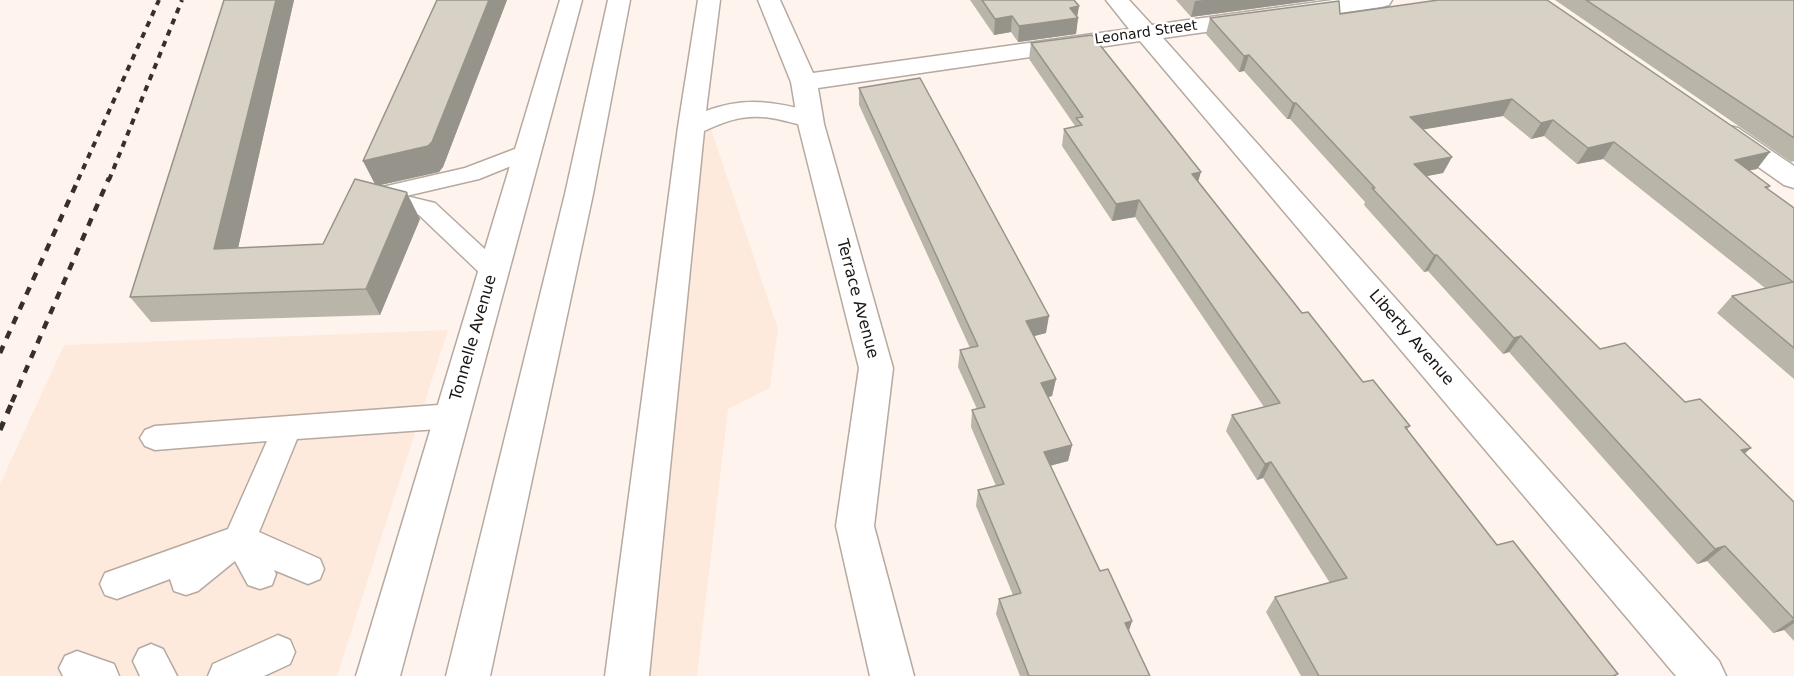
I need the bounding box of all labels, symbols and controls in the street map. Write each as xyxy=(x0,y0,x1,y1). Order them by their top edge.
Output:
street label: Leonard Street xyxy=(1094,17,1198,49)
street label: Terrace Avenue xyxy=(832,237,882,361)
street label: Tonnelle Avenue xyxy=(447,273,501,403)
street label: Liberty Avenue xyxy=(1364,286,1458,390)

